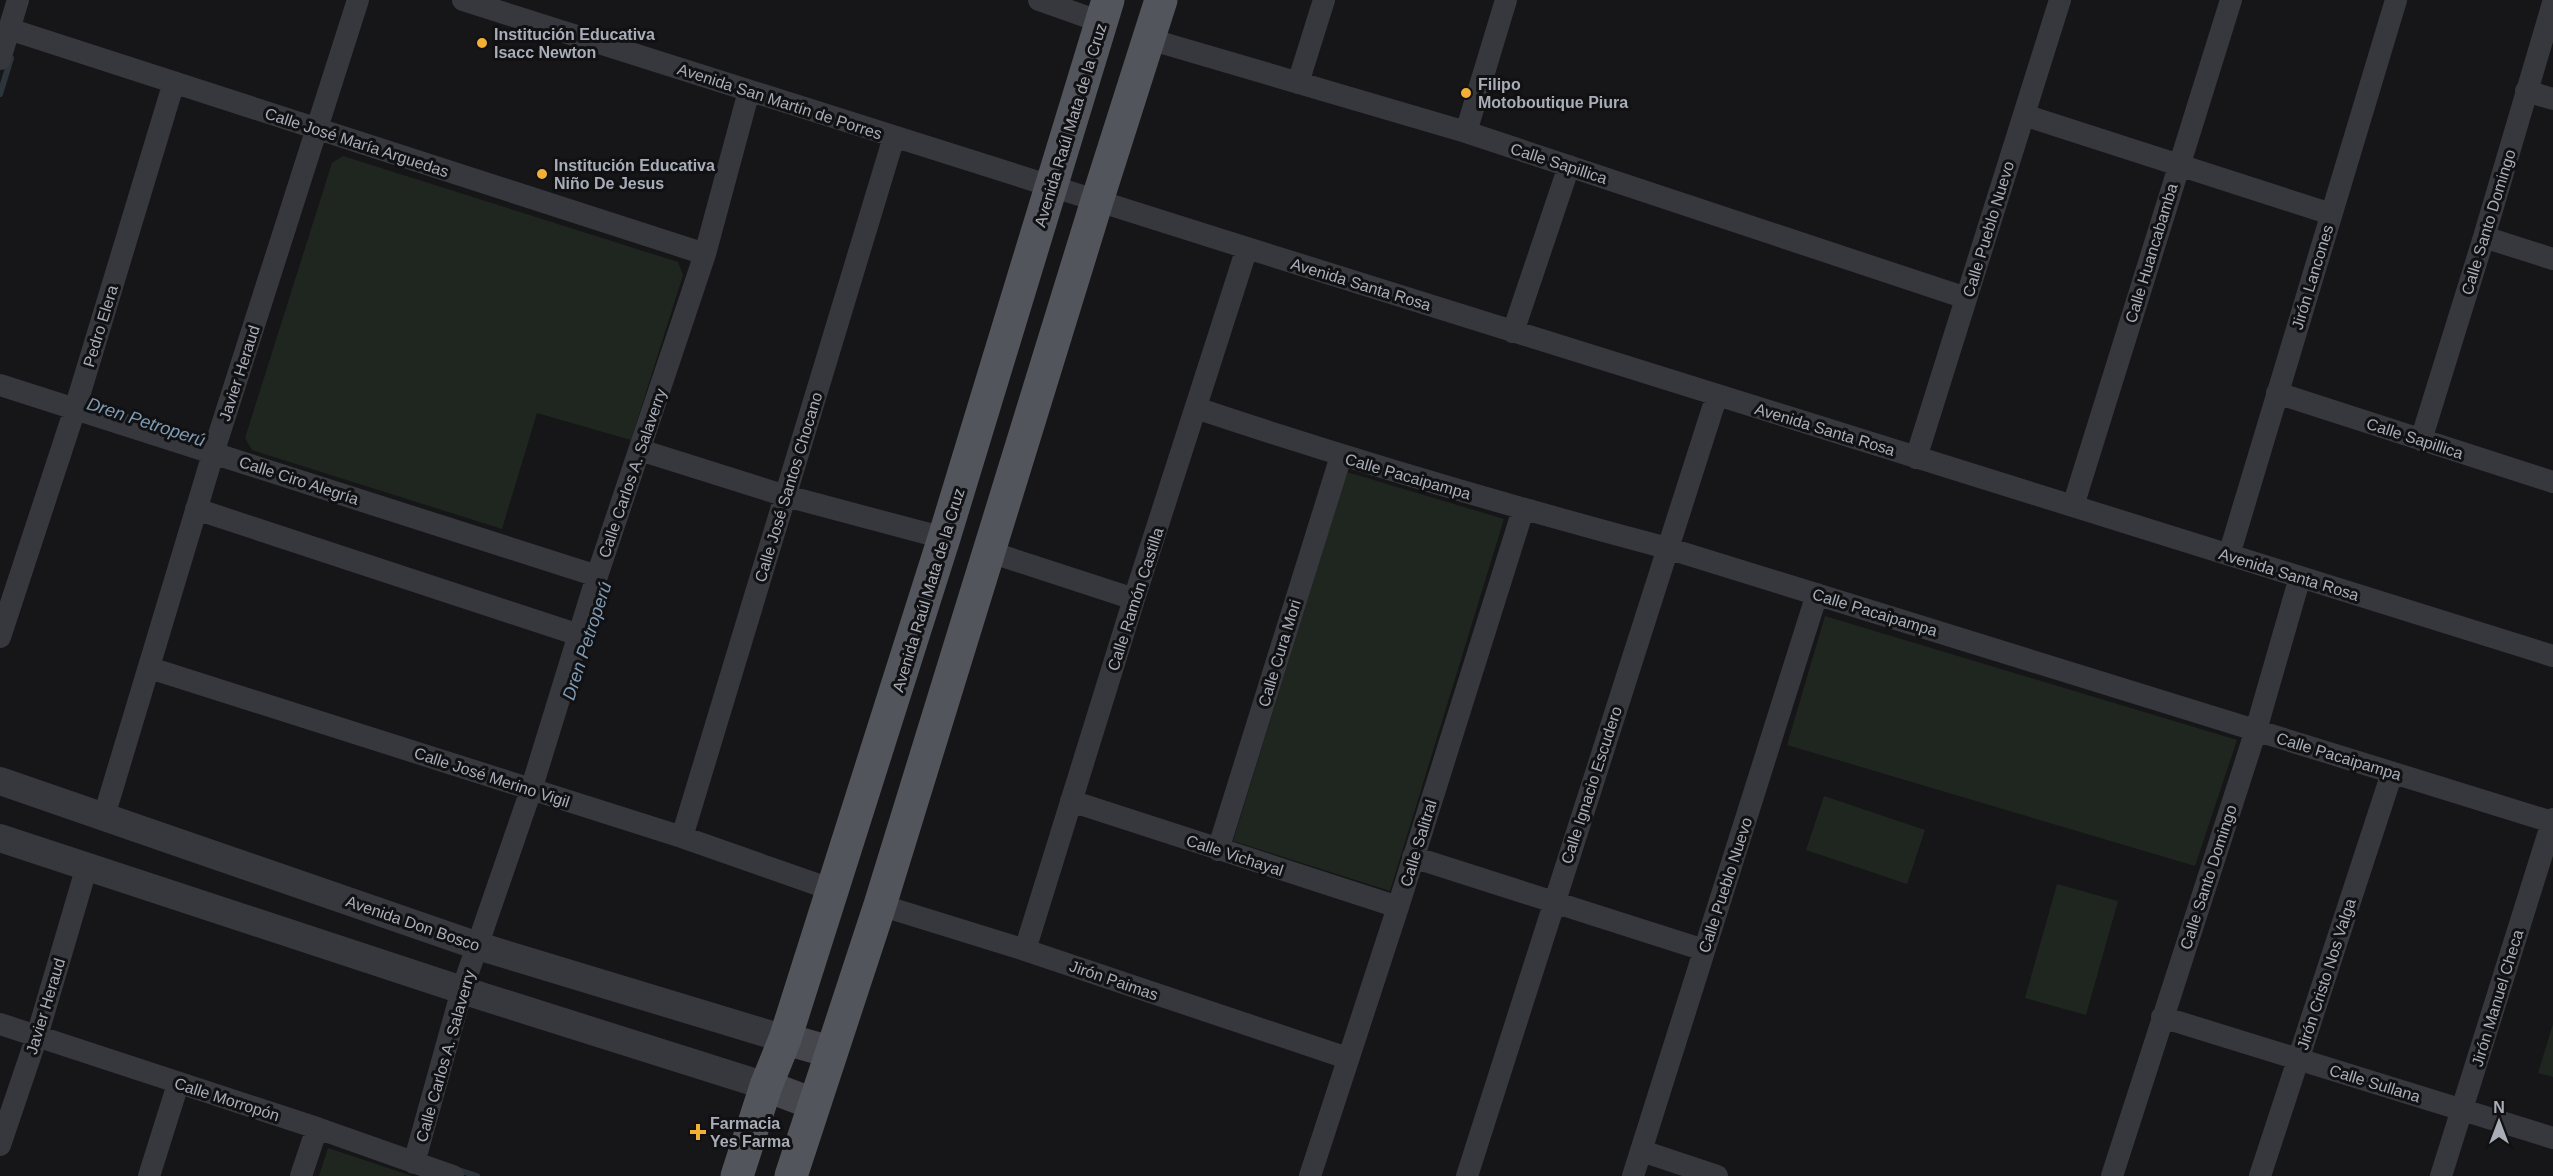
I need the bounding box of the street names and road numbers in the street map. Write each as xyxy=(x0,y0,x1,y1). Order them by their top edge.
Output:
street label: Avenida Raúl Mata de la Cruz xyxy=(1031,21,1110,229)
street label: Avenida San Martín de Porres xyxy=(675,60,884,143)
street label: Calle José María Arguedas xyxy=(263,105,451,180)
street label: Calle Sapillica xyxy=(1508,140,1609,187)
street label: Calle Santo Domingo xyxy=(2458,147,2519,297)
street label: Calle Pueblo Nuevo xyxy=(1960,159,2017,299)
street label: Calle Huancabamba xyxy=(2122,181,2181,325)
street label: Jirón Lancones xyxy=(2288,223,2336,332)
street label: Avenida Santa Rosa xyxy=(1289,255,1433,314)
street label: Pedro Elera xyxy=(80,283,121,369)
street label: Javier Heraud xyxy=(216,323,263,423)
street label: Calle Carlos A. Salaverry xyxy=(595,386,669,560)
street label: Calle José Santos Chocano xyxy=(751,390,826,584)
street label: Avenida Santa Rosa xyxy=(1753,400,1897,459)
street label: Calle Sapillica xyxy=(2364,415,2465,462)
street label: Calle Pacaipampa xyxy=(1343,450,1473,503)
street label: Calle Ciro Alegría xyxy=(237,453,361,508)
street label: Avenida Raúl Mata de la Cruz xyxy=(889,486,968,694)
street label: Calle Ramón Castilla xyxy=(1104,525,1167,673)
street label: Avenida Santa Rosa xyxy=(2217,545,2361,604)
street label: Calle Pacaipampa xyxy=(1810,585,1940,640)
street label: Calle Cura Mori xyxy=(1255,598,1304,709)
street label: Calle Ignacio Escudero xyxy=(1558,704,1625,866)
street label: Calle Pacaipampa xyxy=(2274,729,2404,784)
street label: Calle José Merino Vigil xyxy=(412,744,572,811)
street label: Calle Salitral xyxy=(1397,798,1440,889)
street label: Calle Santo Domingo xyxy=(2177,803,2240,952)
street label: Calle Pueblo Nuevo xyxy=(1696,815,1755,955)
street label: Calle Vichayal xyxy=(1184,832,1286,879)
street label: Avenida Don Bosco xyxy=(344,893,482,954)
street label: Jirón Cristo Nos Valga xyxy=(2294,896,2359,1052)
street label: Jirón Manuel Checa xyxy=(2469,928,2526,1069)
street label: Javier Heraud xyxy=(23,956,68,1056)
street label: Jirón Paimas xyxy=(1067,957,1160,1004)
street label: Calle Carlos A. Salaverry xyxy=(413,968,478,1144)
street label: Calle Sullana xyxy=(2327,1062,2423,1105)
street label: Calle Morropón xyxy=(172,1074,281,1124)

